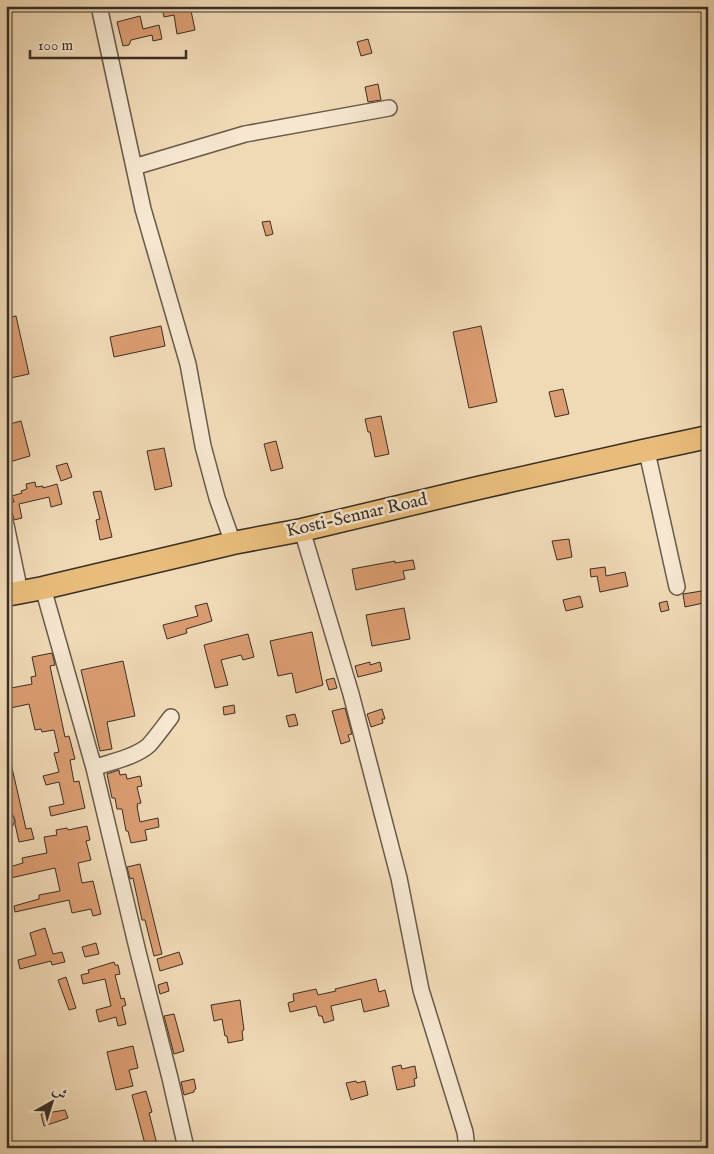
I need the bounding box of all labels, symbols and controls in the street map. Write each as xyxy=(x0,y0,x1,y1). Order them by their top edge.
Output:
scale bar xyxy=(30,28,186,60)
text: 100 m xyxy=(38,36,74,55)
street label: Kosti-Sennar Road xyxy=(284,489,430,543)
north arrow xyxy=(28,1076,78,1126)
text: ش xyxy=(48,1081,71,1104)

